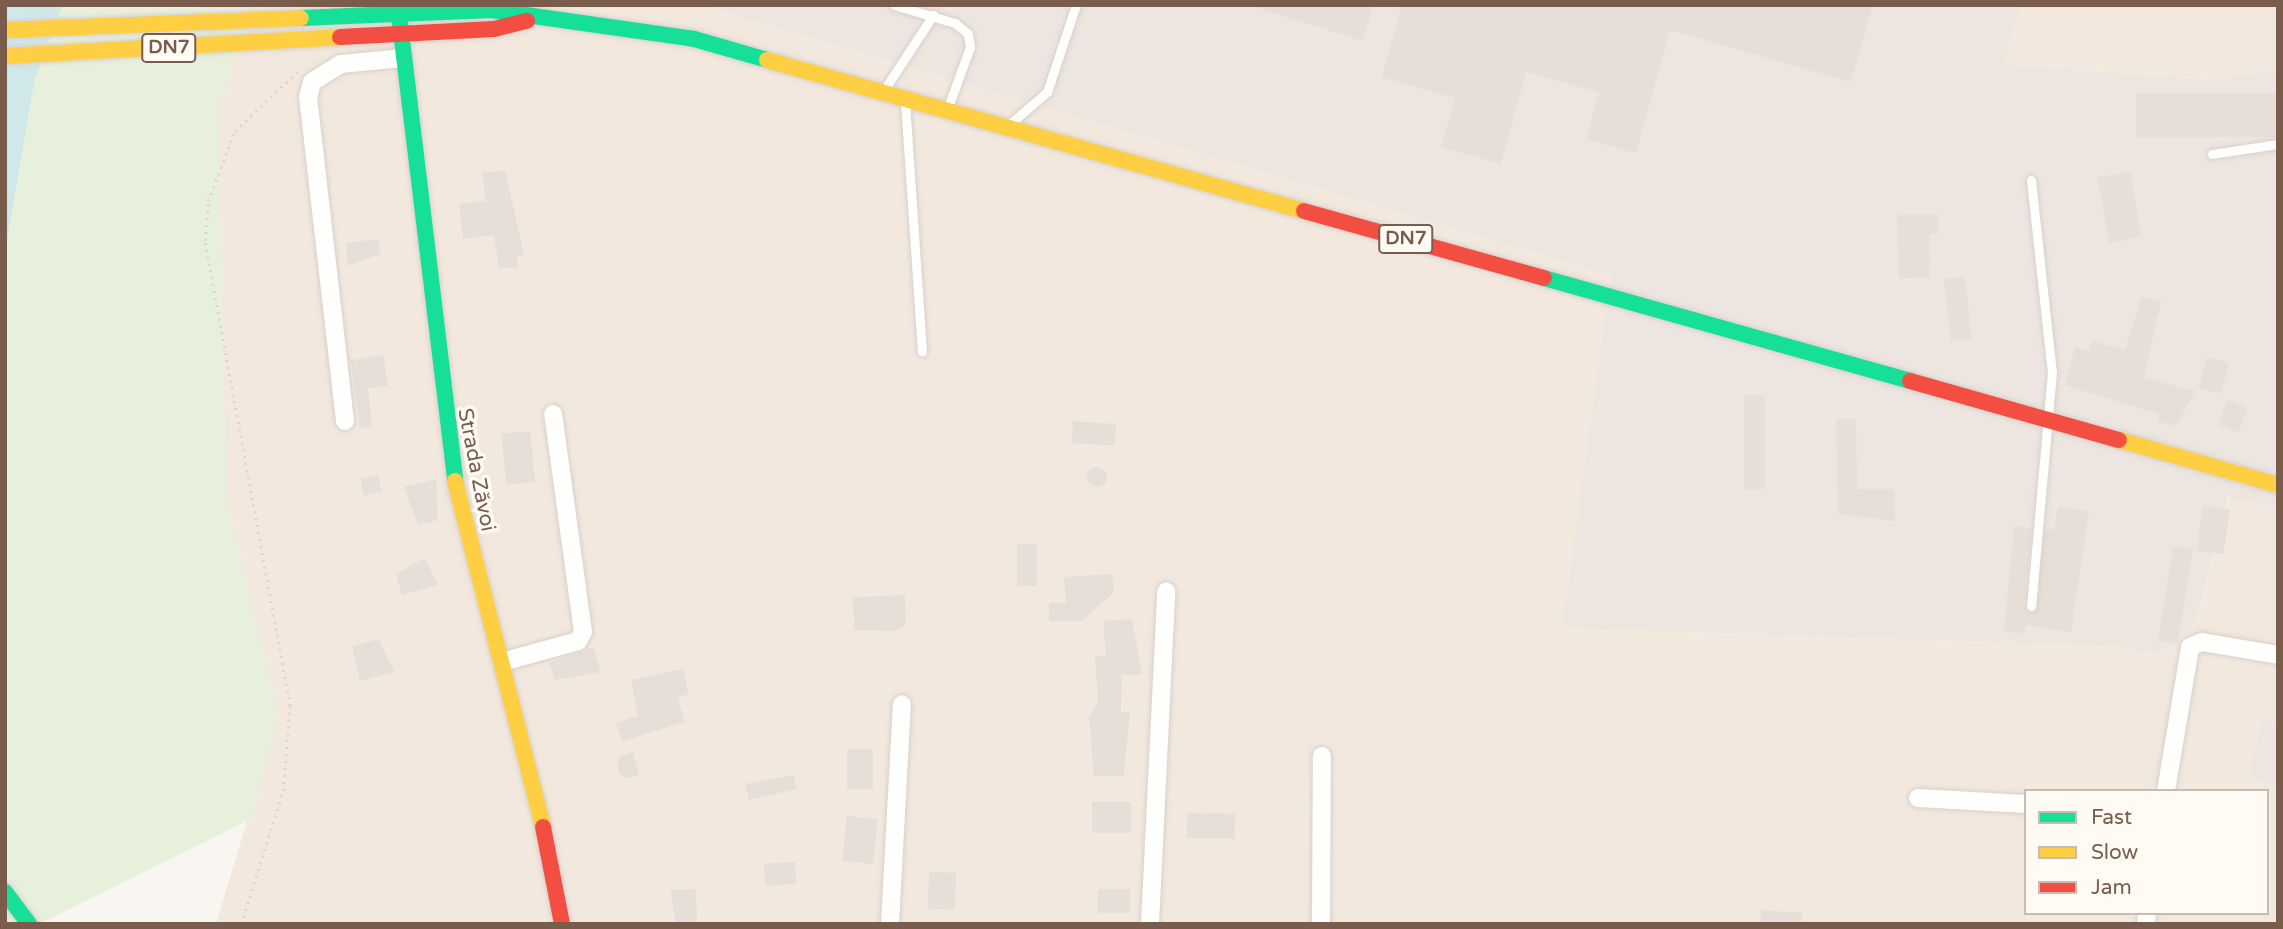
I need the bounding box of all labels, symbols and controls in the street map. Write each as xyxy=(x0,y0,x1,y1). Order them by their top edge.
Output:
road number: DN7 xyxy=(141,32,197,64)
road number: DN7 xyxy=(1378,224,1434,255)
street label: Strada Zăvoi xyxy=(452,406,500,534)
legend xyxy=(2024,789,2269,915)
text: Fast xyxy=(2091,805,2132,830)
text: Slow xyxy=(2091,840,2138,865)
text: Jam xyxy=(2091,875,2132,900)

